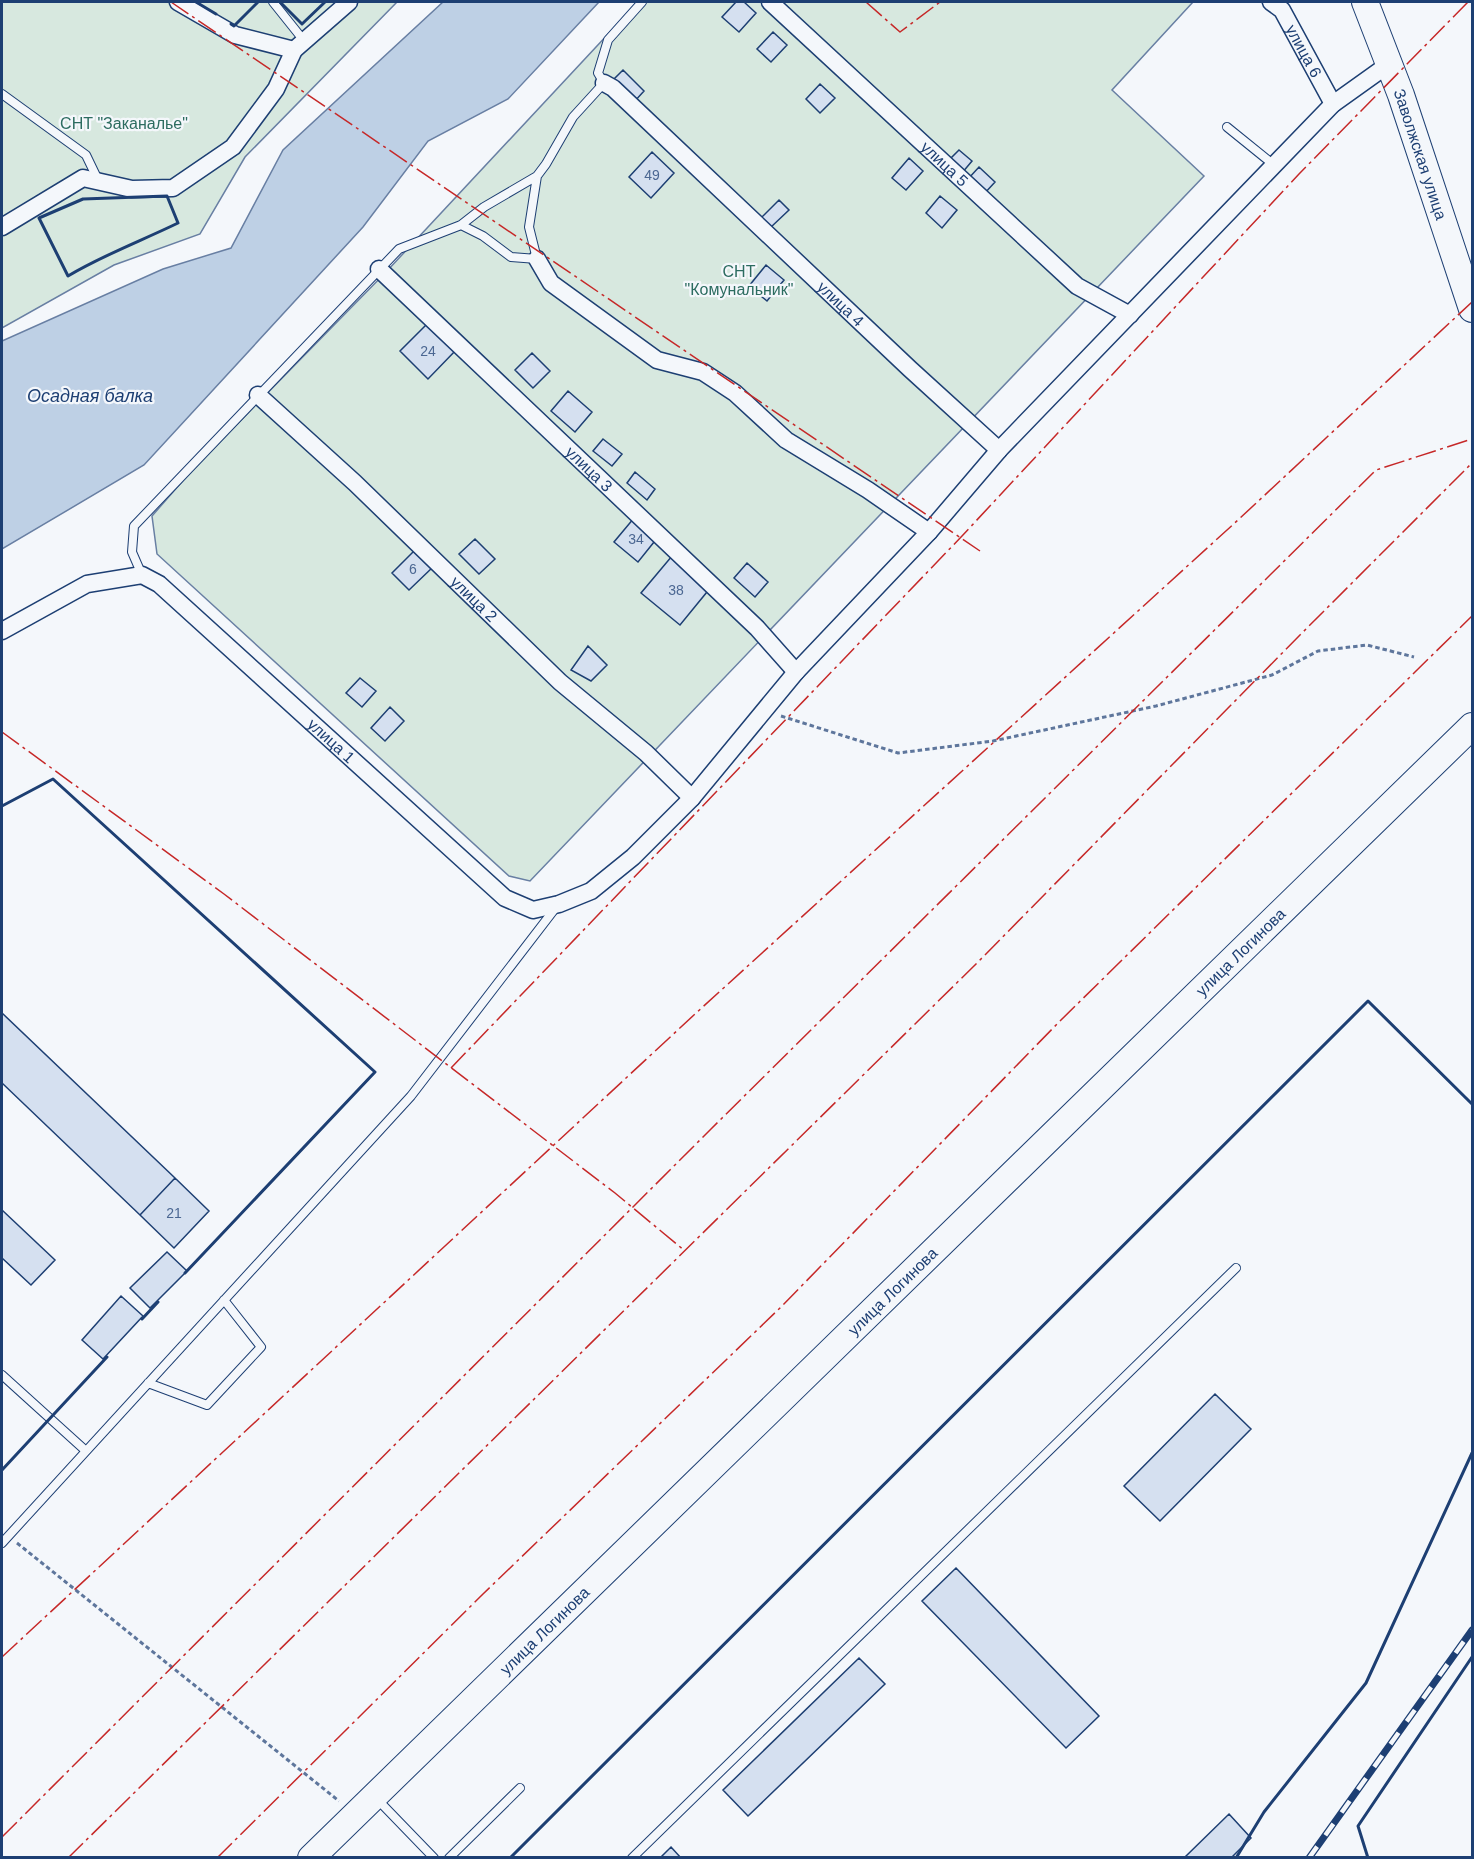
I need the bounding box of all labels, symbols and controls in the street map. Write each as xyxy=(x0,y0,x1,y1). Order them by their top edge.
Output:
street label: улица 6 xyxy=(1283,22,1325,80)
street label: Заволжская улица xyxy=(1391,86,1450,222)
park label: СНТ "Заканалье" xyxy=(60,115,188,132)
street label: улица 5 xyxy=(918,138,972,189)
house number: 49 xyxy=(644,167,660,183)
park label: СНТ "Комунальник" xyxy=(685,263,793,298)
street label: улица 4 xyxy=(814,278,868,330)
house number: 24 xyxy=(420,343,436,359)
water label: Осадная балка xyxy=(27,386,153,406)
street label: улица 3 xyxy=(563,443,616,495)
house number: 34 xyxy=(628,531,644,547)
house number: 6 xyxy=(409,561,417,577)
street label: улица 2 xyxy=(448,573,501,625)
house number: 38 xyxy=(668,582,684,598)
street label: улица 1 xyxy=(305,715,358,766)
street label: улица Логинова xyxy=(1192,905,1288,999)
house number: 21 xyxy=(166,1205,182,1221)
street label: улица Логинова xyxy=(844,1244,941,1338)
street label: улица Логинова xyxy=(496,1583,593,1678)

